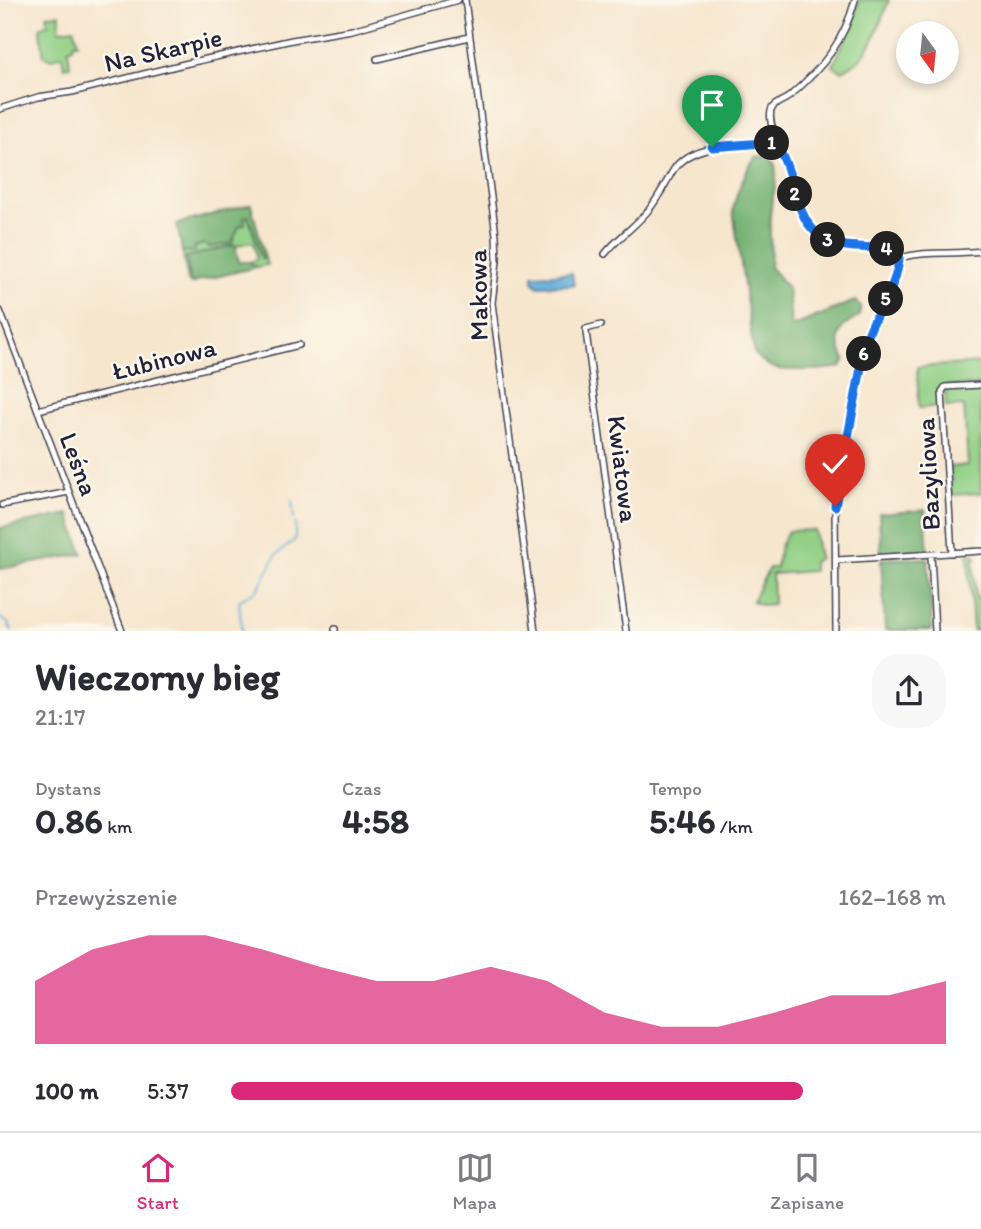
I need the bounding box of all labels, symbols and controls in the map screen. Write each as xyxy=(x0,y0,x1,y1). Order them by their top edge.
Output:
street label: Na Skarpie xyxy=(101,21,225,79)
north arrow xyxy=(896,21,959,84)
map controls xyxy=(896,21,959,84)
pin xyxy=(682,75,742,147)
icon: arrive xyxy=(693,86,731,124)
pin: 1 xyxy=(754,125,790,160)
text: 1 xyxy=(767,131,776,154)
pin: 2 xyxy=(778,176,812,212)
text: 2 xyxy=(790,182,800,205)
pin: 3 xyxy=(810,222,846,258)
text: 3 xyxy=(822,228,833,251)
pin: 4 xyxy=(870,232,904,266)
text: 4 xyxy=(881,237,892,260)
street label: Makowa xyxy=(461,248,495,341)
pin: 5 xyxy=(868,282,903,316)
text: 5 xyxy=(881,287,890,310)
street label: Łubinowa xyxy=(109,331,220,387)
pin: 6 xyxy=(846,336,882,372)
text: 6 xyxy=(858,342,869,365)
street label: Kwiatowa xyxy=(601,414,645,525)
street label: Bazyliowa xyxy=(909,416,947,531)
street label: Leśna xyxy=(52,428,106,500)
pin xyxy=(805,434,865,506)
icon: check xyxy=(816,445,854,483)
text: Wieczorny bieg xyxy=(35,654,280,700)
button: share xyxy=(872,654,946,728)
text: 21:17 xyxy=(35,703,86,731)
text: Dystans xyxy=(35,777,101,800)
text: Czas xyxy=(342,777,381,800)
text: Tempo xyxy=(649,777,702,800)
text: 0.86 xyxy=(35,800,103,842)
text: 4:58 xyxy=(342,800,409,842)
text: 5:46 xyxy=(649,800,716,842)
text: km xyxy=(103,815,132,838)
text: /km xyxy=(716,815,753,838)
text: Przewyższenie xyxy=(35,883,177,911)
text: 162–168 m xyxy=(838,883,946,911)
text: 100 m xyxy=(35,1077,99,1105)
text: 5:37 xyxy=(147,1077,189,1105)
tab: Start xyxy=(137,1149,179,1214)
tab: Mapa xyxy=(452,1149,497,1214)
tab: Zapisane xyxy=(770,1149,844,1214)

